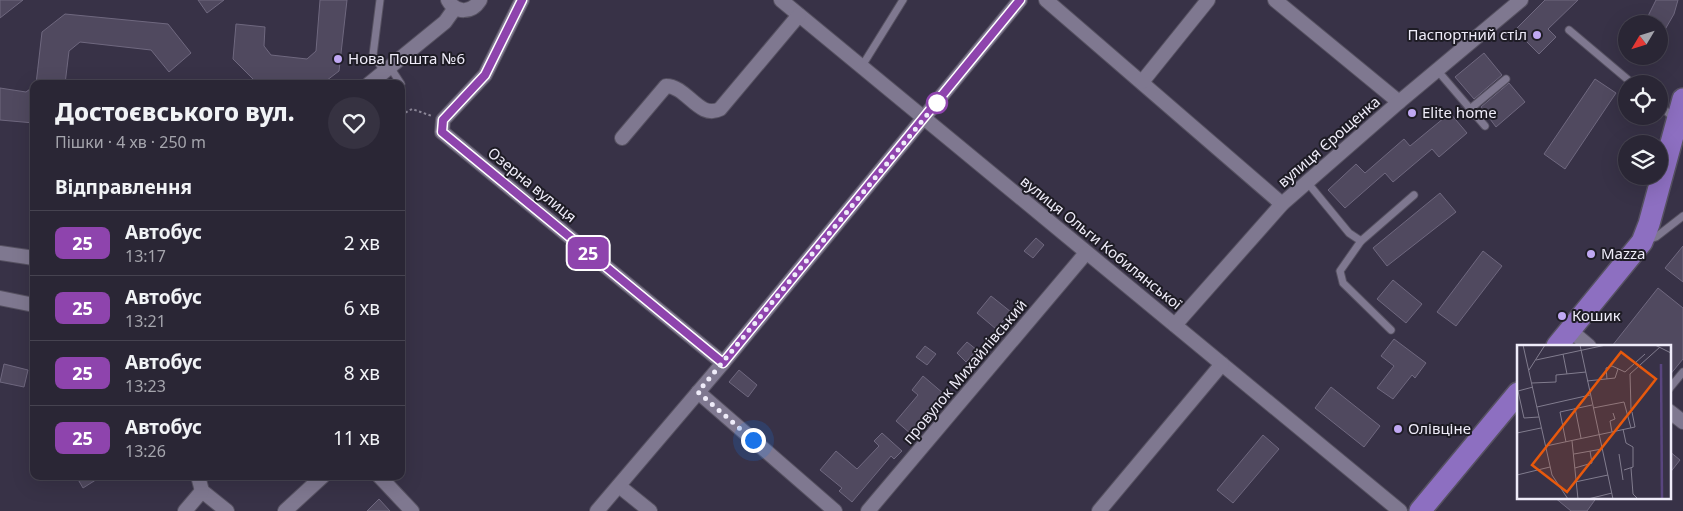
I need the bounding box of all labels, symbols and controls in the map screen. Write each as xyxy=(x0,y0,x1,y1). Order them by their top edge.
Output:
north arrow xyxy=(1618,15,1668,65)
map controls xyxy=(1618,15,1668,185)
place label: Паспортний стіл xyxy=(1408,24,1527,44)
marker: Паспортний стіл xyxy=(1531,29,1543,41)
place label: Нова Пошта №6 xyxy=(348,48,465,68)
marker: Нова Пошта №6 xyxy=(332,53,344,65)
button: locate xyxy=(1618,75,1668,125)
street label: вулиця Єрощенка xyxy=(1273,91,1384,191)
unlabelled marker xyxy=(926,92,948,114)
text: Достоєвського вул. xyxy=(55,95,295,128)
button: heart xyxy=(328,97,380,149)
place label: Elite home xyxy=(1422,102,1497,122)
marker: Elite home xyxy=(1406,107,1418,119)
text: Пішки · 4 хв · 250 m xyxy=(55,131,206,153)
button: layers xyxy=(1618,135,1668,185)
street label: Озерна вулиця xyxy=(484,142,581,226)
street label: вулиця Ольги Кобилянської xyxy=(1017,171,1187,314)
text: Відправлення xyxy=(55,174,192,200)
text: Автобус xyxy=(125,219,202,245)
text: 2 хв xyxy=(344,230,380,256)
text: 25 xyxy=(72,231,93,255)
line badge: 25 xyxy=(566,237,610,269)
text: 25 xyxy=(578,241,598,265)
place label: Mazza xyxy=(1601,243,1646,263)
text: 13:17 xyxy=(125,245,166,267)
marker: Mazza xyxy=(1585,248,1597,260)
text: Автобус xyxy=(125,284,202,310)
text: 6 хв xyxy=(344,295,380,321)
street label: провулок Михайлівський xyxy=(898,295,1031,448)
text: 25 xyxy=(72,296,93,320)
place label: Кошик xyxy=(1572,305,1621,325)
text: 13:21 xyxy=(125,310,166,332)
marker: Кошик xyxy=(1556,310,1568,322)
inset map xyxy=(1517,345,1670,498)
text: Автобус xyxy=(125,349,202,375)
text: 8 хв xyxy=(344,360,380,386)
text: 25 xyxy=(72,361,93,385)
text: 13:23 xyxy=(125,375,166,397)
text: Автобус xyxy=(125,414,202,440)
place label: Олівціне xyxy=(1408,418,1471,438)
marker: Олівціне xyxy=(1392,423,1404,435)
text: 11 хв xyxy=(333,425,380,451)
text: 25 xyxy=(72,426,93,450)
your location xyxy=(741,428,766,453)
text: 13:26 xyxy=(125,440,166,462)

